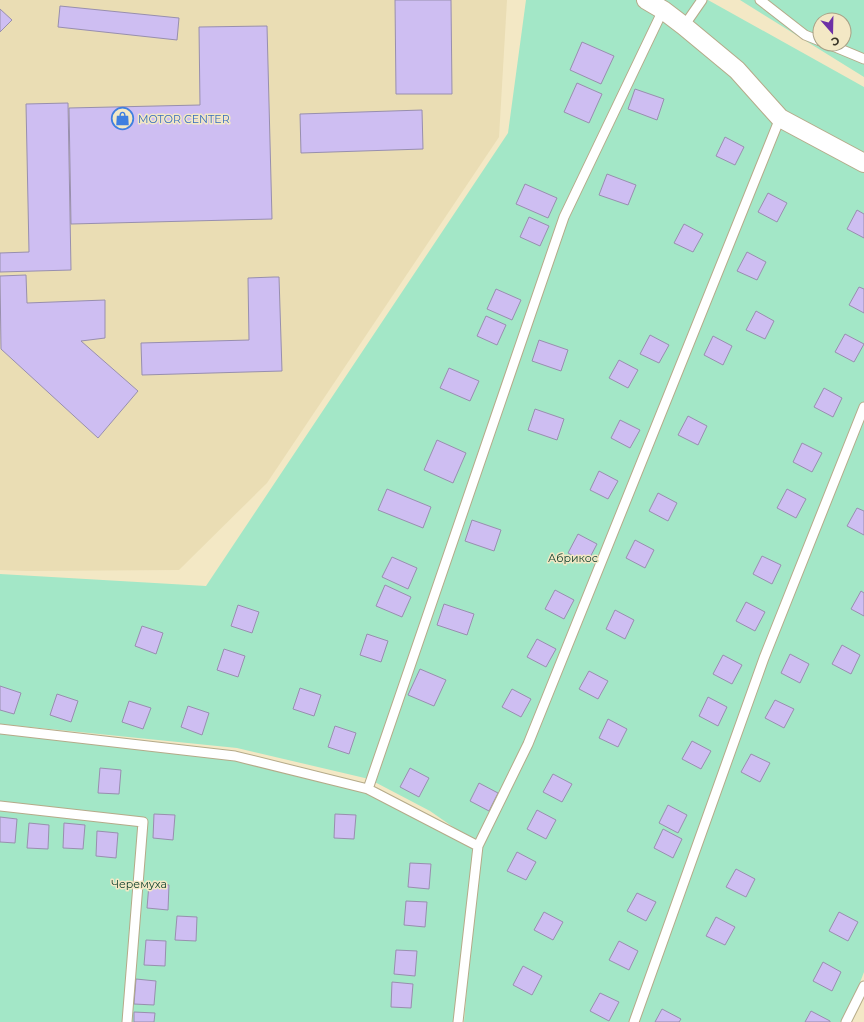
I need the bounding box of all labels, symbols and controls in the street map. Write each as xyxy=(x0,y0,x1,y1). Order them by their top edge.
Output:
north arrow xyxy=(812,12,852,52)
text: С xyxy=(829,33,842,49)
shop icon: MOTOR CENTER xyxy=(110,106,136,132)
place label: MOTOR CENTER xyxy=(138,112,230,126)
park label: Абрикос xyxy=(548,551,598,565)
park label: Черемуха xyxy=(111,877,167,891)

